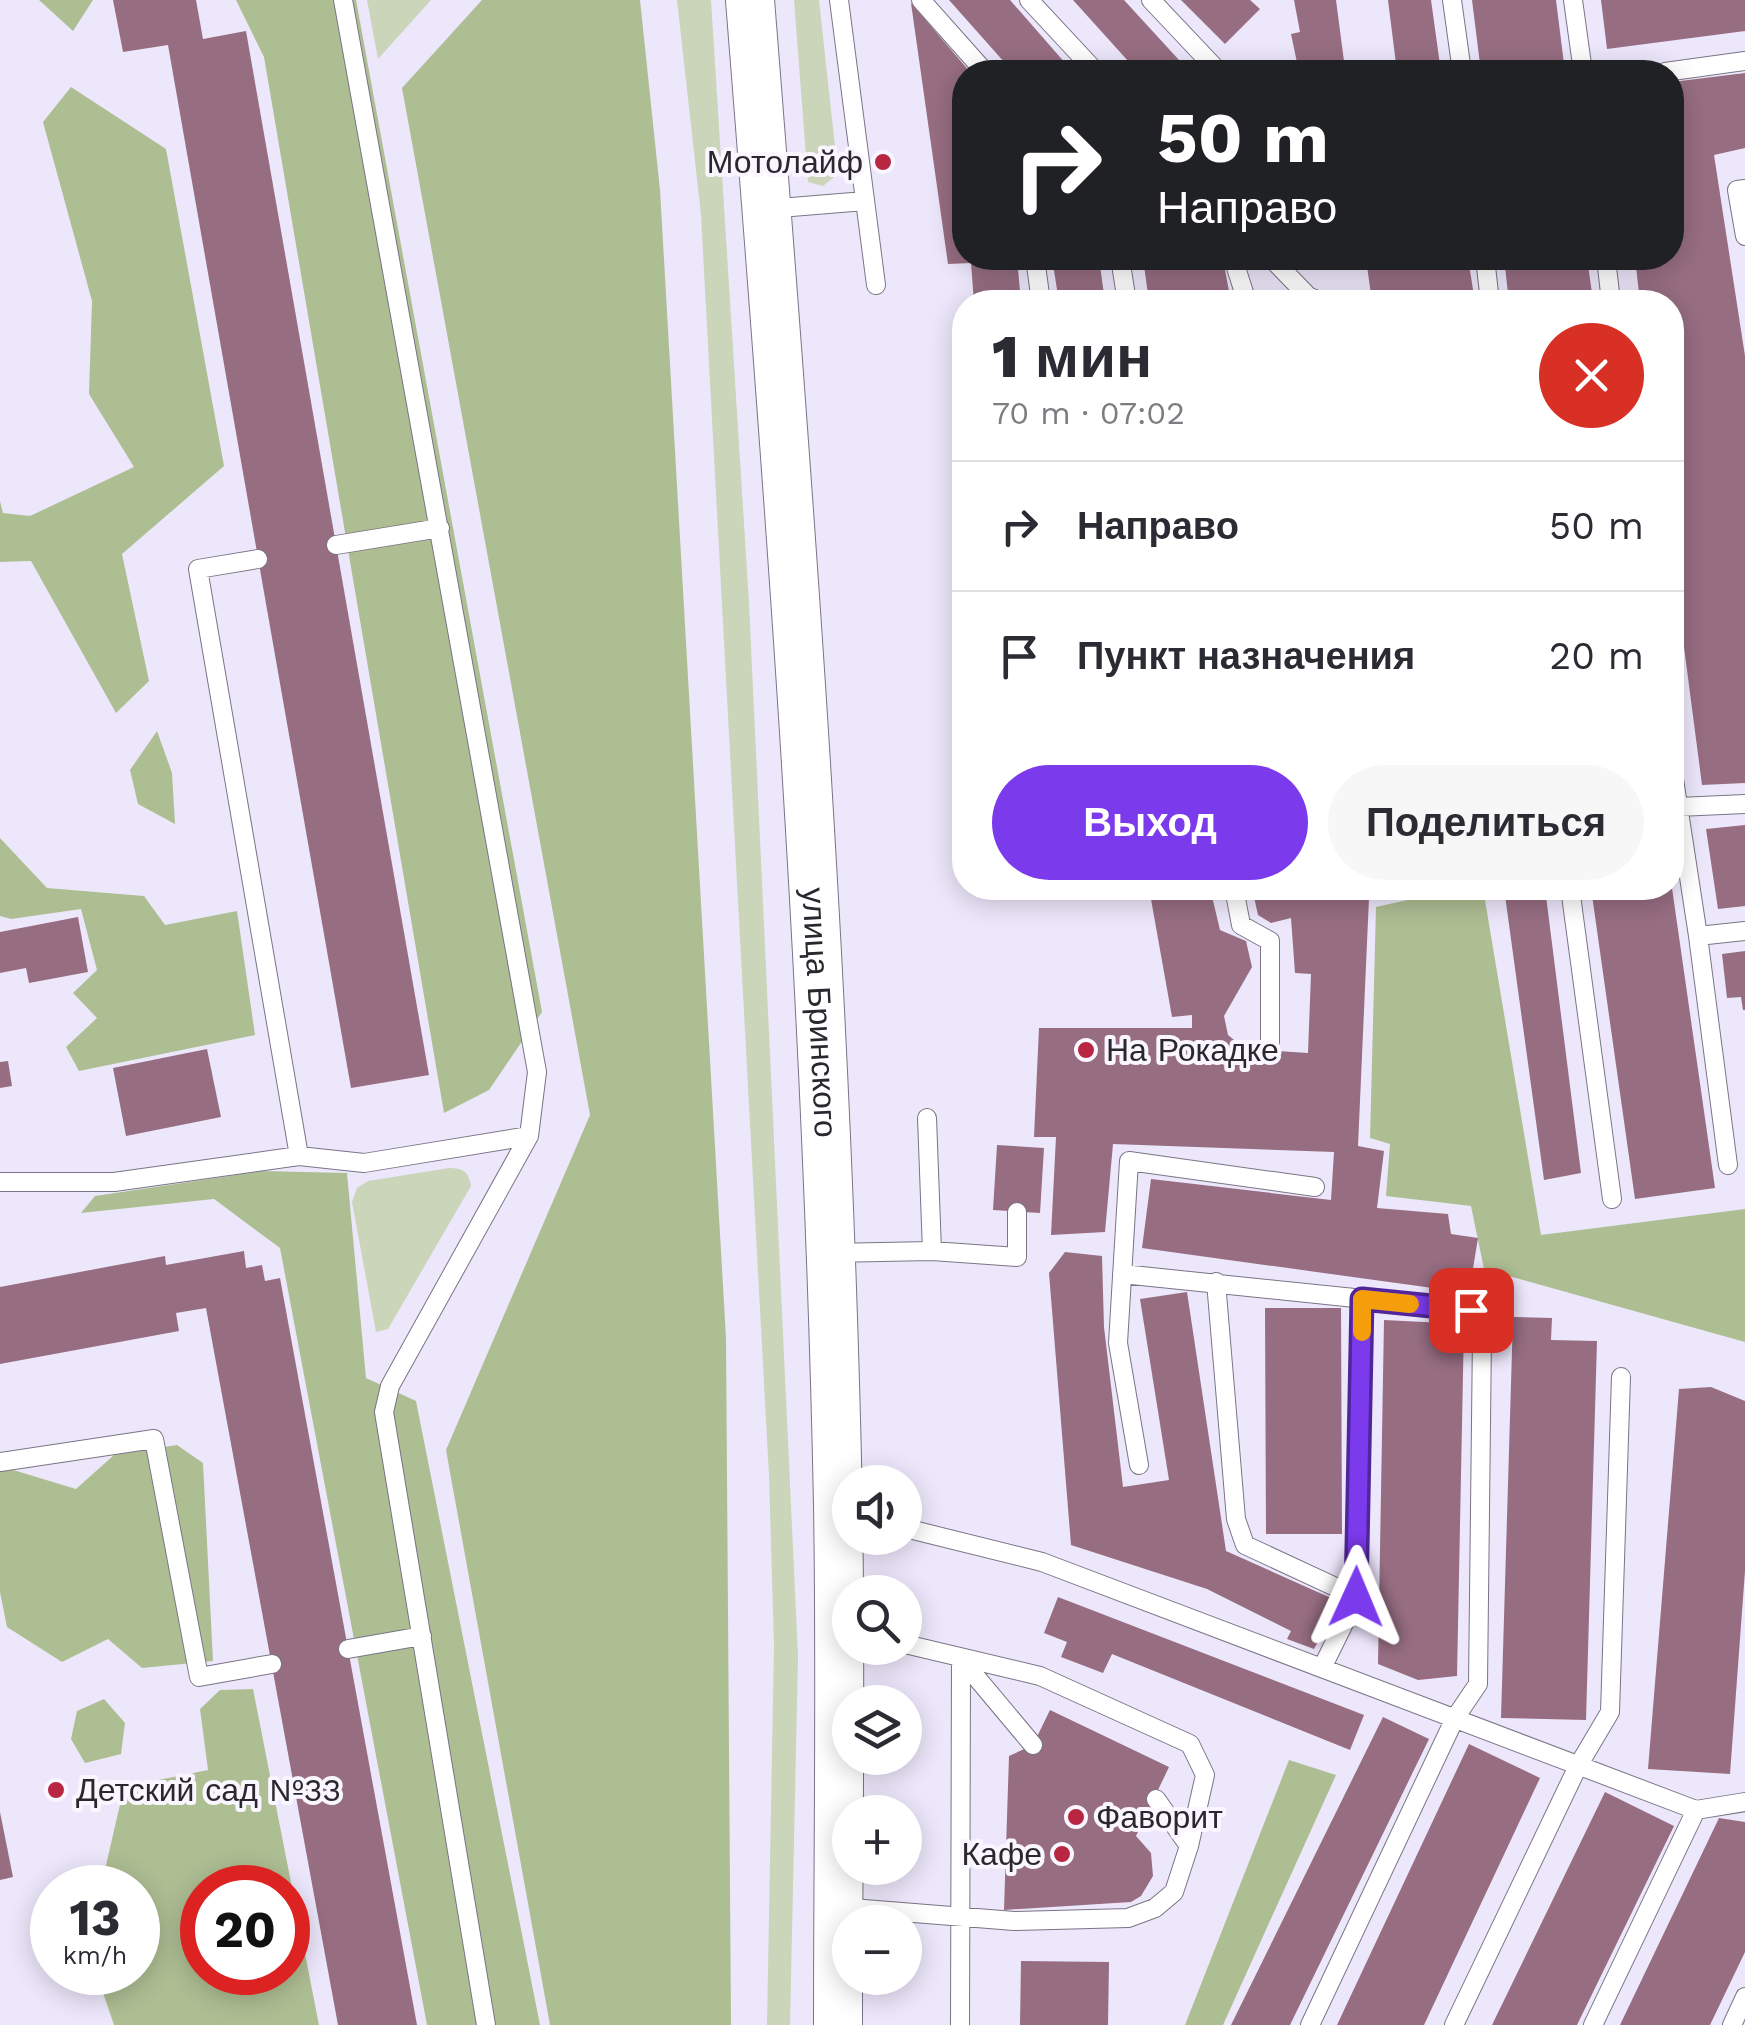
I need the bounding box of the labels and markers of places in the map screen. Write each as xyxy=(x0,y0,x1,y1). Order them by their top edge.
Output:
place label: Мотолайф xyxy=(707,143,863,181)
marker: Мотолайф xyxy=(872,151,894,173)
place label: На Рокадке xyxy=(1106,1031,1279,1069)
marker: На Рокадке xyxy=(1075,1039,1097,1061)
pin xyxy=(1429,1268,1514,1353)
place label: Детский сад №33 xyxy=(76,1771,341,1809)
marker: Детский сад №33 xyxy=(45,1779,67,1801)
place label: Фаворит xyxy=(1096,1798,1223,1836)
marker: Фаворит xyxy=(1065,1806,1087,1828)
place label: Кафе xyxy=(961,1835,1042,1873)
marker: Кафе xyxy=(1051,1843,1073,1865)

